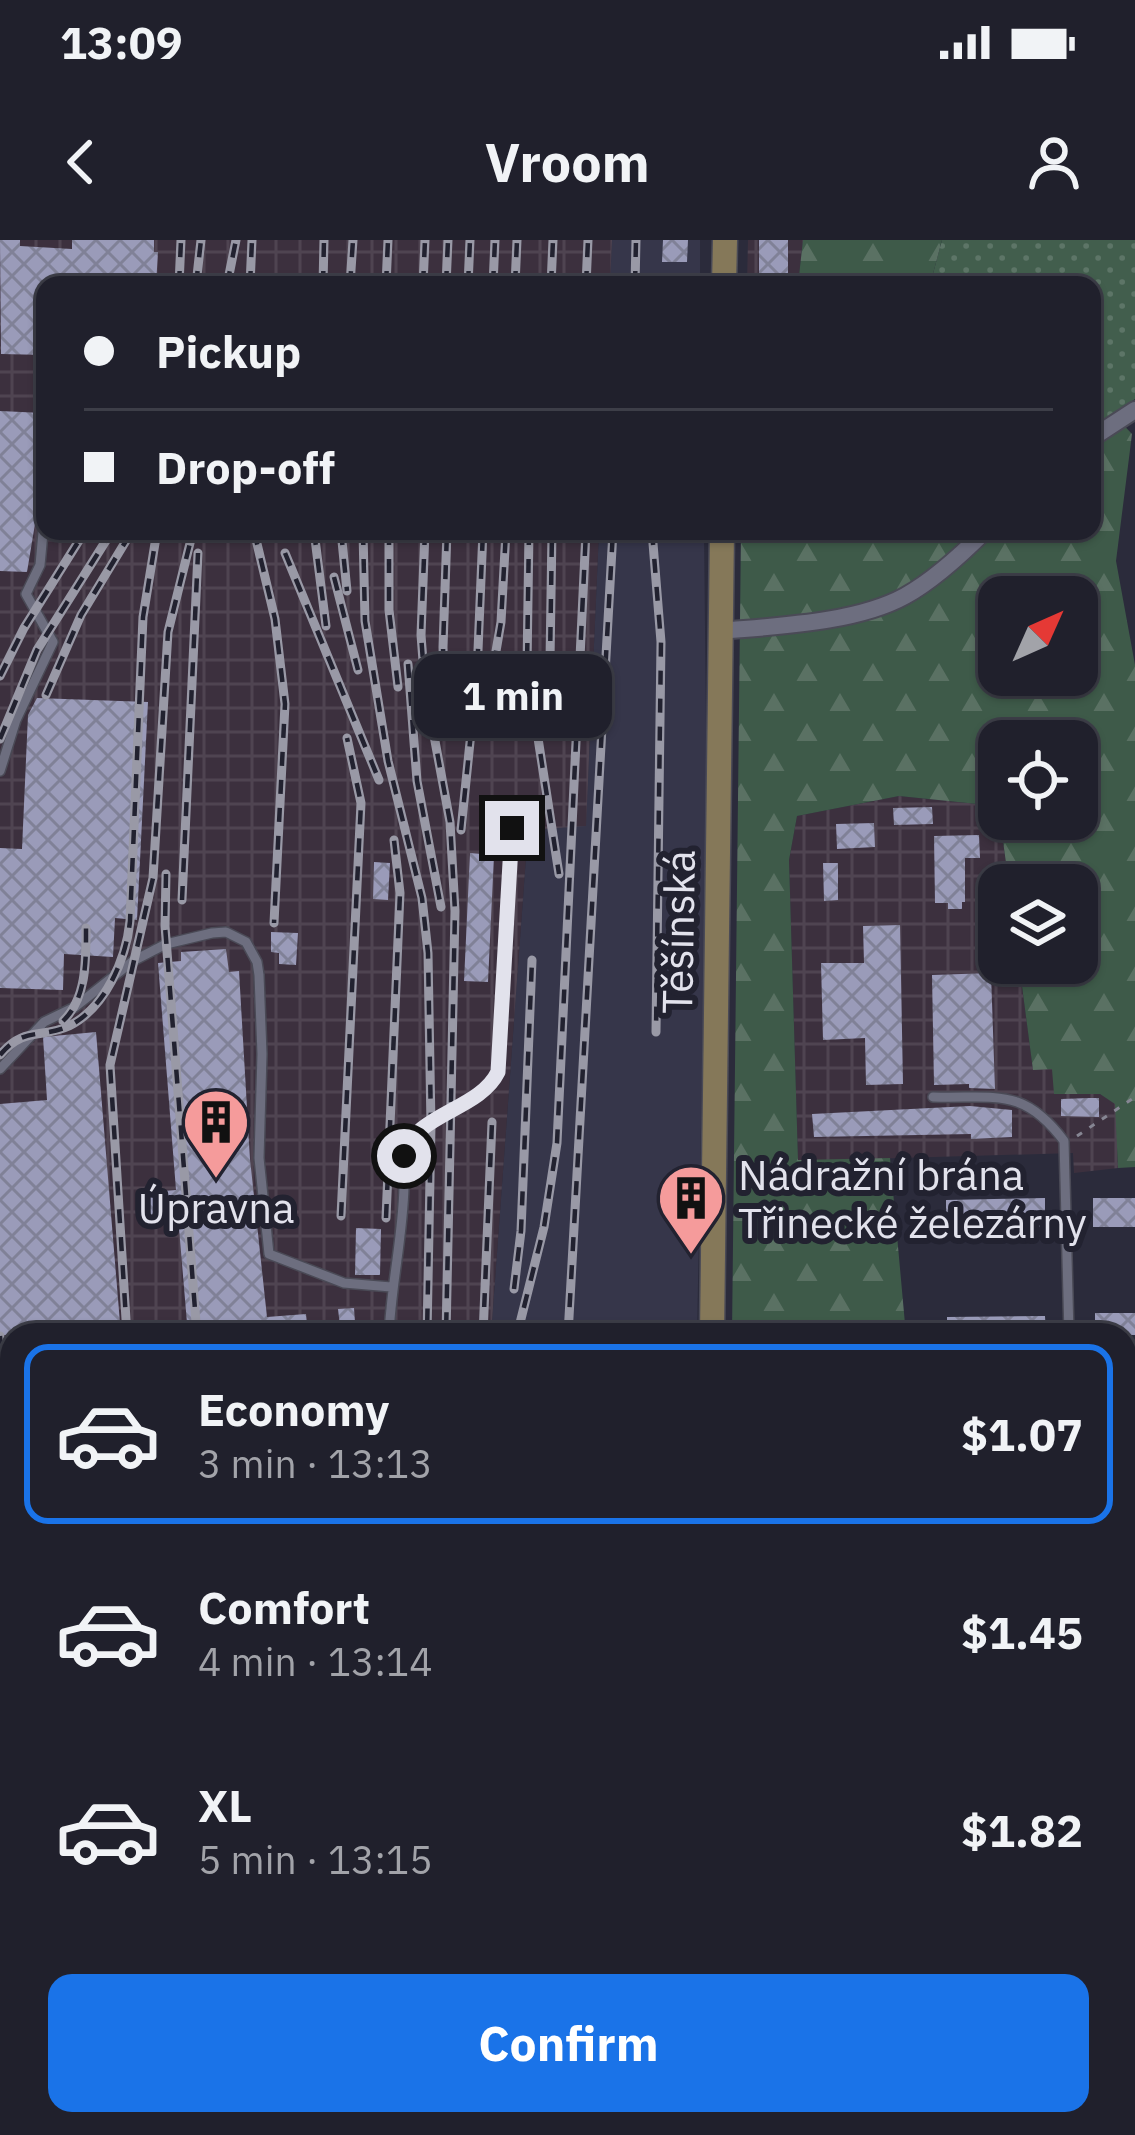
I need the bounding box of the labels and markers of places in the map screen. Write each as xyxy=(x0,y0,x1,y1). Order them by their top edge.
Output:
building icon: Úpravna xyxy=(181,1087,251,1181)
place label: Nádražní brána Třinecké železárny xyxy=(738,1147,1087,1250)
building icon: Nádražní brána Třinecké železárny xyxy=(656,1163,726,1257)
place label: Úpravna xyxy=(137,1180,295,1235)

